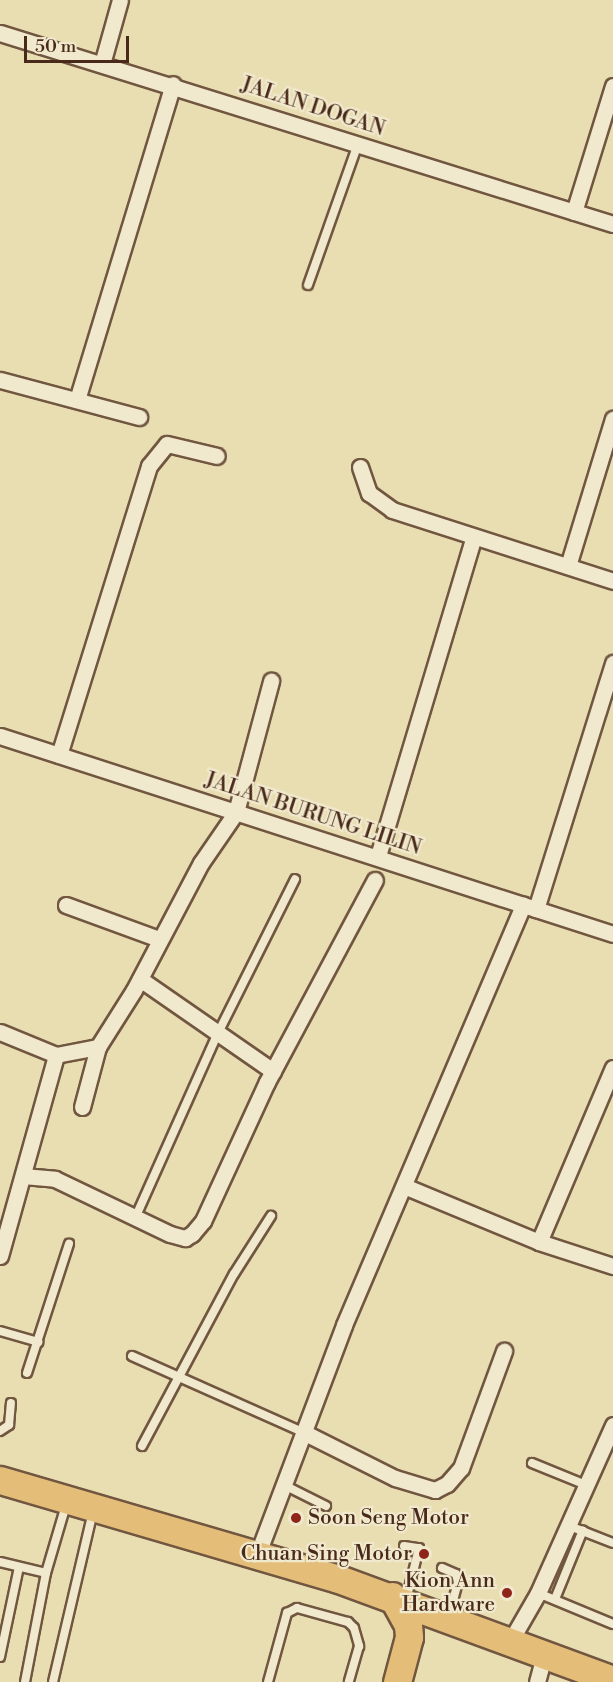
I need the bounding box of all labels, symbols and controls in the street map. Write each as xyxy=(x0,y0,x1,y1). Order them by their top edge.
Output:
scale bar xyxy=(27,24,132,62)
text: 50 m xyxy=(35,35,76,58)
street label: JALAN DOGAN xyxy=(238,72,388,142)
street label: JALAN BURUNG LILIN xyxy=(202,767,424,861)
place label: Soon Seng Motor xyxy=(308,1505,469,1531)
marker: Soon Seng Motor xyxy=(289,1511,303,1525)
place label: Chuan Sing Motor xyxy=(241,1541,412,1567)
marker: Chuan Sing Motor xyxy=(417,1547,431,1561)
place label: Kion Ann Hardware xyxy=(402,1568,495,1618)
marker: Kion Ann Hardware xyxy=(500,1586,514,1600)

